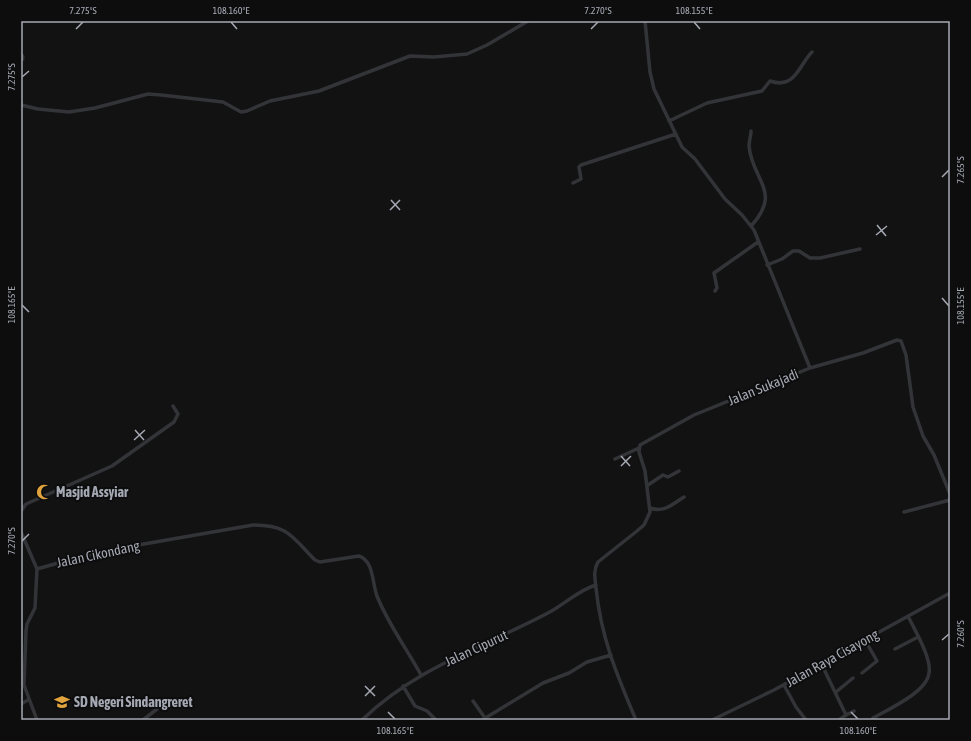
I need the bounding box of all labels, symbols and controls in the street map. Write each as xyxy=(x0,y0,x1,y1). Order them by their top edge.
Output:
text: 7.275°S xyxy=(69,5,97,16)
text: 108.160°E xyxy=(213,5,250,16)
text: 7.270°S xyxy=(584,5,612,16)
text: 108.155°E xyxy=(676,5,713,16)
text: 7.275°S xyxy=(6,63,17,91)
text: 7.265°S xyxy=(955,156,966,184)
text: 108.165°E xyxy=(6,286,17,324)
text: 108.155°E xyxy=(955,287,966,325)
street label: Jalan Sukajadi xyxy=(725,366,801,408)
mosque icon: Masjid Assyiar xyxy=(35,483,53,501)
place label: Masjid Assyiar xyxy=(56,484,129,500)
text: 7.270°S xyxy=(6,527,17,555)
street label: Jalan Cikondang xyxy=(55,537,141,571)
text: 7.260°S xyxy=(955,620,966,648)
street label: Jalan Cipurut xyxy=(442,626,510,670)
street label: Jalan Raya Cisayong xyxy=(783,626,881,690)
school or university icon: SD Negeri Sindangreret xyxy=(53,693,71,711)
place label: SD Negeri Sindangreret xyxy=(74,694,192,710)
text: 108.165°E xyxy=(377,725,414,736)
text: 108.160°E xyxy=(840,725,877,736)

